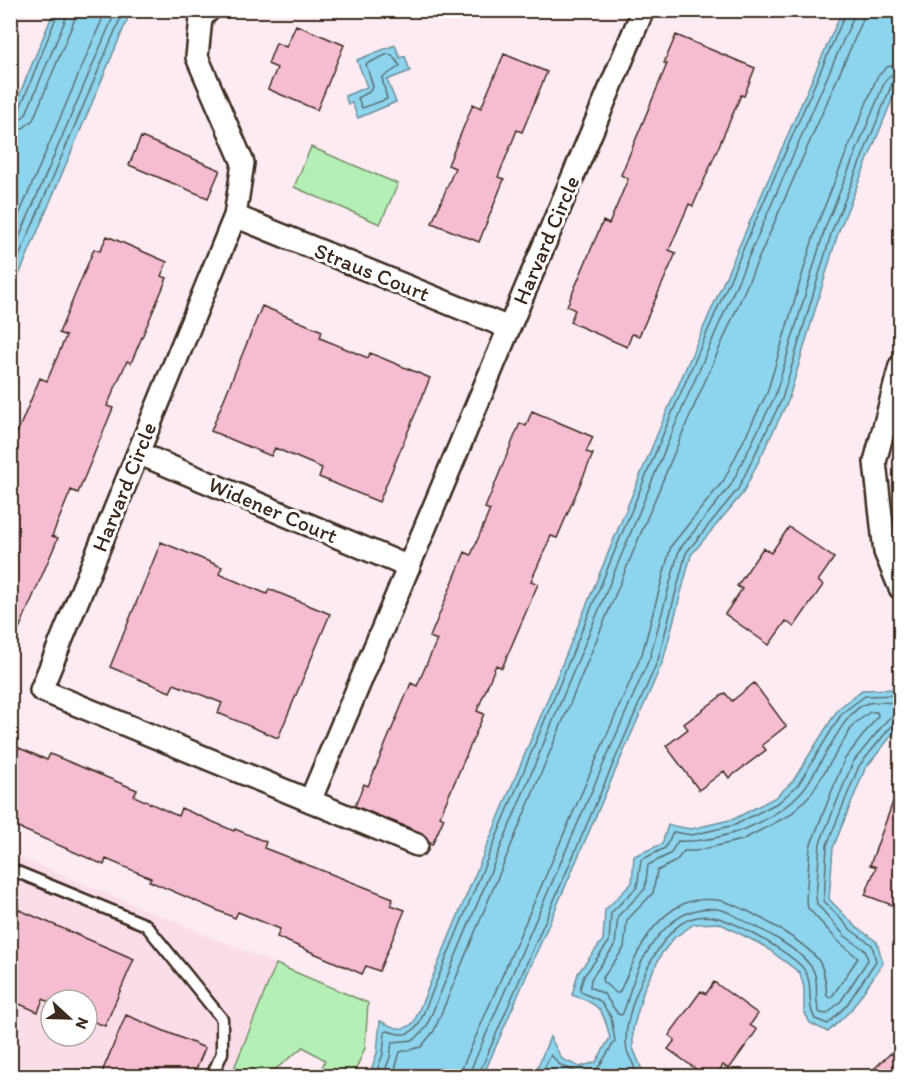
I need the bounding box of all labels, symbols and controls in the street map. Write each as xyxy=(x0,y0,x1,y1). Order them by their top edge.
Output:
street label: Harvard Circle xyxy=(507,172,585,308)
street label: Straus Court xyxy=(311,237,433,307)
street label: Harvard Circle xyxy=(86,418,162,556)
street label: Widener Court xyxy=(204,471,342,549)
north arrow xyxy=(39,988,99,1048)
text: N xyxy=(72,1015,93,1032)

